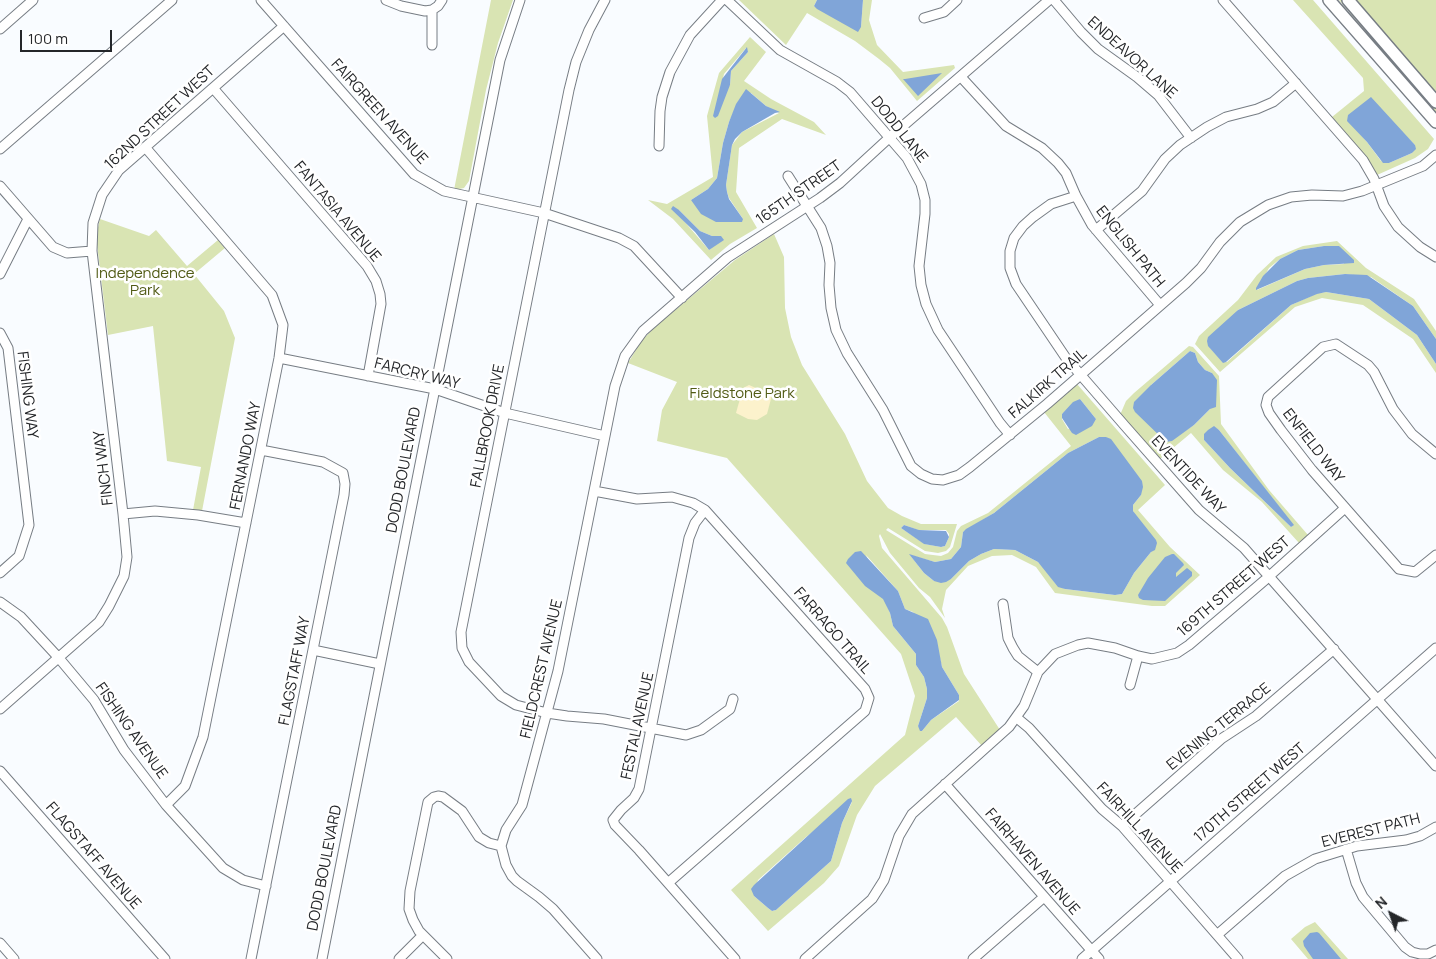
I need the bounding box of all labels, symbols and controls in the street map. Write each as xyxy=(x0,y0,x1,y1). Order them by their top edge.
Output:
street label: ENDEAVOR LANE xyxy=(1084,13,1180,103)
scale bar xyxy=(22,20,115,52)
text: 100 m xyxy=(28,28,68,49)
street label: FAIRGREEN AVENUE xyxy=(327,56,431,168)
street label: 162ND STREET WEST xyxy=(101,62,219,174)
street label: DODD LANE xyxy=(867,93,931,167)
street label: 165TH STREET xyxy=(753,157,845,229)
street label: FANTASIA AVENUE xyxy=(290,158,384,266)
street label: ENGLISH PATH xyxy=(1092,203,1168,291)
park label: Independence Park xyxy=(95,265,195,300)
street label: FALKIRK TRAIL xyxy=(1005,345,1091,423)
street label: FISHING WAY xyxy=(13,350,41,440)
street label: FARCRY WAY xyxy=(372,355,462,393)
street label: FALLBROOK DRIVE xyxy=(467,363,509,489)
park label: Fieldstone Park xyxy=(689,385,795,403)
street label: FERNANDO WAY xyxy=(227,401,265,511)
street label: ENFIELD WAY xyxy=(1278,405,1348,487)
street label: DODD BOULEVARD xyxy=(383,406,425,534)
street label: FINCH WAY xyxy=(90,430,118,506)
street label: EVENTIDE WAY xyxy=(1147,432,1229,518)
street label: 169TH STREET WEST xyxy=(1174,533,1294,641)
street label: FARRAGO TRAIL xyxy=(790,584,874,678)
street label: FIELDCREST AVENUE xyxy=(517,598,567,740)
street label: FLAGSTAFF WAY xyxy=(276,615,314,727)
street label: FESTAL AVENUE xyxy=(618,671,658,781)
street label: FISHING AVENUE xyxy=(91,679,171,783)
street label: EVENING TERRACE xyxy=(1163,680,1275,774)
street label: 170TH STREET WEST xyxy=(1191,740,1309,846)
street label: FAIRHILL AVENUE xyxy=(1092,779,1186,877)
street label: FLAGSTAFF AVENUE xyxy=(42,799,144,913)
street label: DODD BOULEVARD xyxy=(304,804,346,932)
street label: FAIRHAVEN AVENUE xyxy=(981,805,1083,919)
street label: EVEREST PATH xyxy=(1320,810,1422,852)
north arrow xyxy=(1366,889,1416,939)
text: N xyxy=(1371,892,1391,913)

